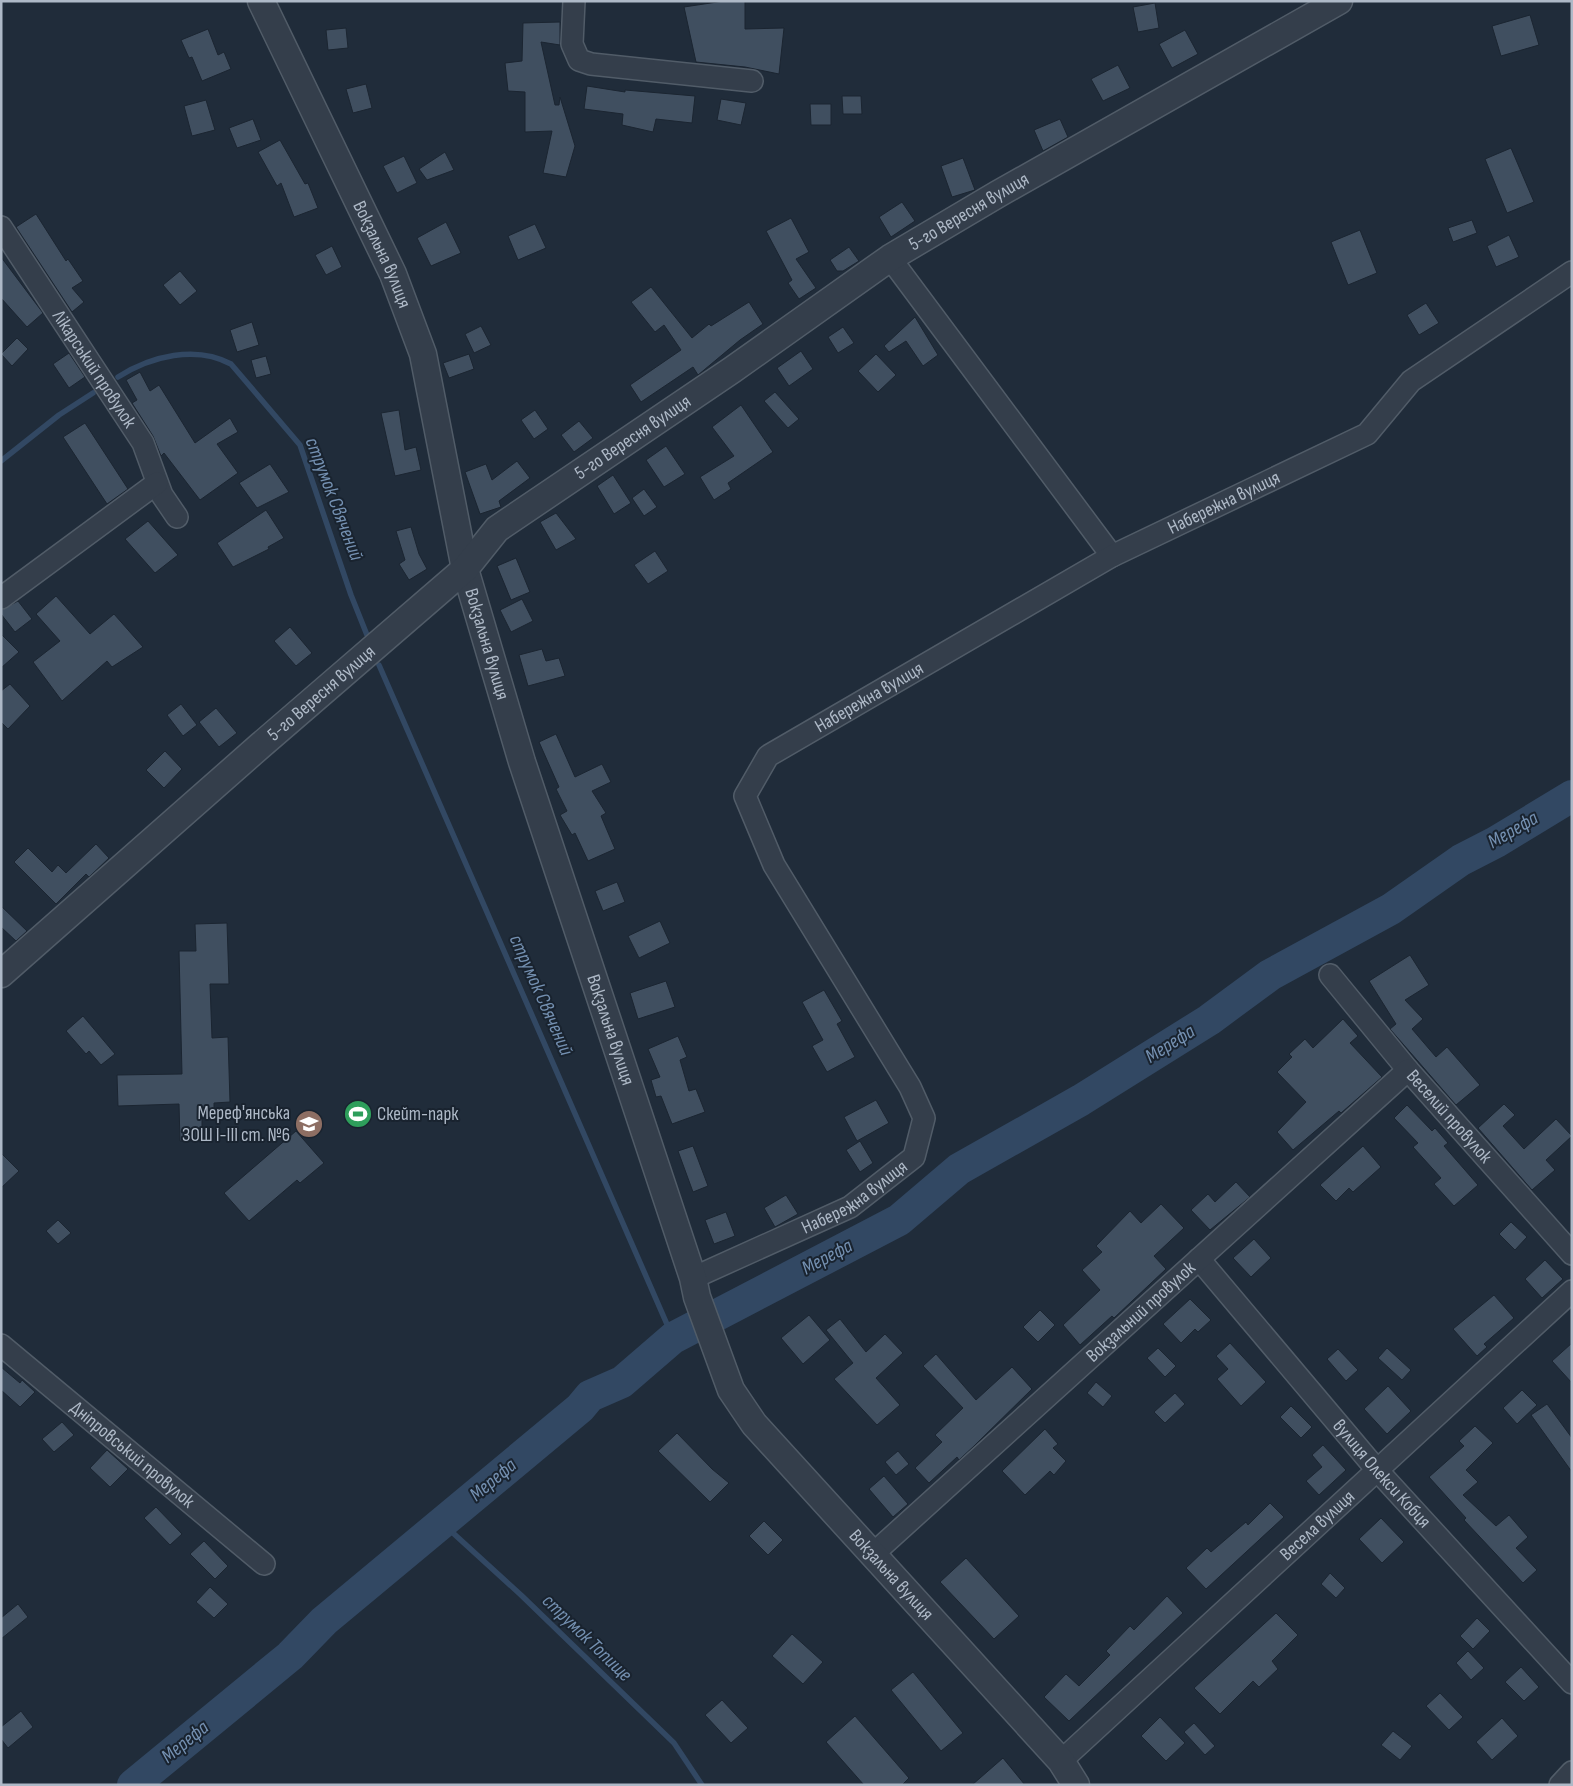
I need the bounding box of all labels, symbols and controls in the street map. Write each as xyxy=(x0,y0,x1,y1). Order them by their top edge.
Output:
street label: 5-го Вересня вулиця xyxy=(905,167,1033,256)
street label: Вокзальна вулиця xyxy=(348,197,416,311)
street label: Лікарський провулок xyxy=(47,305,142,433)
street label: 5-го Вересня вулиця xyxy=(570,390,695,485)
water label: струмок Свячений xyxy=(300,434,369,565)
street label: Набережна вулиця xyxy=(1164,466,1284,539)
street label: Вокзальна вулиця xyxy=(460,586,515,703)
street label: 5-го Вересня вулиця xyxy=(263,640,380,746)
street label: Набережна вулиця xyxy=(811,657,927,738)
water label: Мерефа xyxy=(1484,806,1542,854)
water label: струмок Свячений xyxy=(504,931,579,1060)
street label: Вокзальна вулиця xyxy=(582,971,640,1088)
water label: Мерефа xyxy=(1141,1020,1199,1068)
street label: Веселий провулок xyxy=(1402,1065,1498,1169)
sports icon: Скейт-парк xyxy=(343,1099,373,1129)
place label: Мереф'янська ЗОШ І-ІІІ ст. №6 xyxy=(182,1102,290,1147)
place label: Скейт-парк xyxy=(377,1103,459,1126)
school or university icon: Мереф'янська ЗОШ І-ІІІ ст. №6 xyxy=(294,1109,324,1139)
street label: Набережна вулиця xyxy=(798,1155,912,1239)
water label: Мерефа xyxy=(798,1234,856,1280)
street label: Вокзальний провулок xyxy=(1081,1256,1201,1367)
street label: Дніпровський провулок xyxy=(66,1396,200,1513)
street label: вулиця Олекси Кобця xyxy=(1328,1415,1436,1533)
water label: Мерефа xyxy=(465,1453,521,1507)
street label: Весела вулиця xyxy=(1275,1485,1359,1566)
street label: Вокзальна вулиця xyxy=(844,1524,939,1625)
water label: струмок Топище xyxy=(537,1589,637,1687)
water label: Мерефа xyxy=(156,1716,214,1768)

